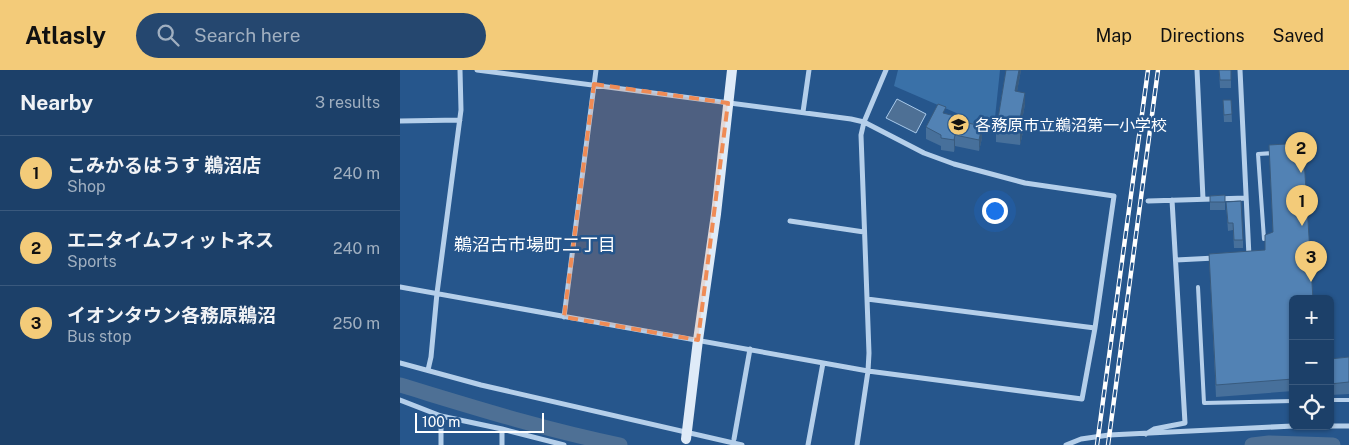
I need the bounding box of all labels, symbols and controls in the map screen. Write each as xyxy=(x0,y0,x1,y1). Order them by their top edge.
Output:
search box xyxy=(136,13,486,58)
text: Atlasly xyxy=(25,21,106,49)
icon: search xyxy=(154,21,182,49)
text: Search here xyxy=(194,24,301,46)
text: Map xyxy=(1095,25,1132,46)
text: Directions xyxy=(1160,25,1245,46)
text: Saved xyxy=(1273,25,1324,46)
text: Nearby xyxy=(20,90,93,115)
text: 3 results xyxy=(315,93,380,112)
school or university icon: 各務原市立鵜沼第一小学校 xyxy=(947,113,971,137)
place label: 各務原市立鵜沼第一小学校 xyxy=(975,116,1167,135)
pin: 2 xyxy=(1285,132,1317,173)
text: こみかるはうす 鵜沼店 xyxy=(67,154,261,176)
text: 1 xyxy=(33,164,39,183)
text: 240 m xyxy=(333,164,380,183)
text: Shop xyxy=(67,177,106,196)
pin: 1 xyxy=(1286,185,1318,226)
your location xyxy=(982,198,1008,224)
text: エニタイムフィットネス xyxy=(67,229,274,251)
district label: 鵜沼古市場町二丁目 xyxy=(454,234,616,255)
text: 2 xyxy=(31,239,41,258)
text: 240 m xyxy=(333,239,380,258)
pin: 3 xyxy=(1295,241,1327,282)
text: Sports xyxy=(67,252,117,271)
map controls xyxy=(1289,295,1334,430)
button: + xyxy=(1289,295,1334,340)
text: イオンタウン各務原鵜沼 xyxy=(67,304,276,326)
text: 3 xyxy=(31,314,41,333)
text: 250 m xyxy=(333,314,380,333)
text: Bus stop xyxy=(67,327,131,346)
button: − xyxy=(1289,340,1334,385)
button: locate xyxy=(1289,385,1334,430)
scale bar xyxy=(415,410,544,433)
text: 100 m xyxy=(422,414,460,430)

